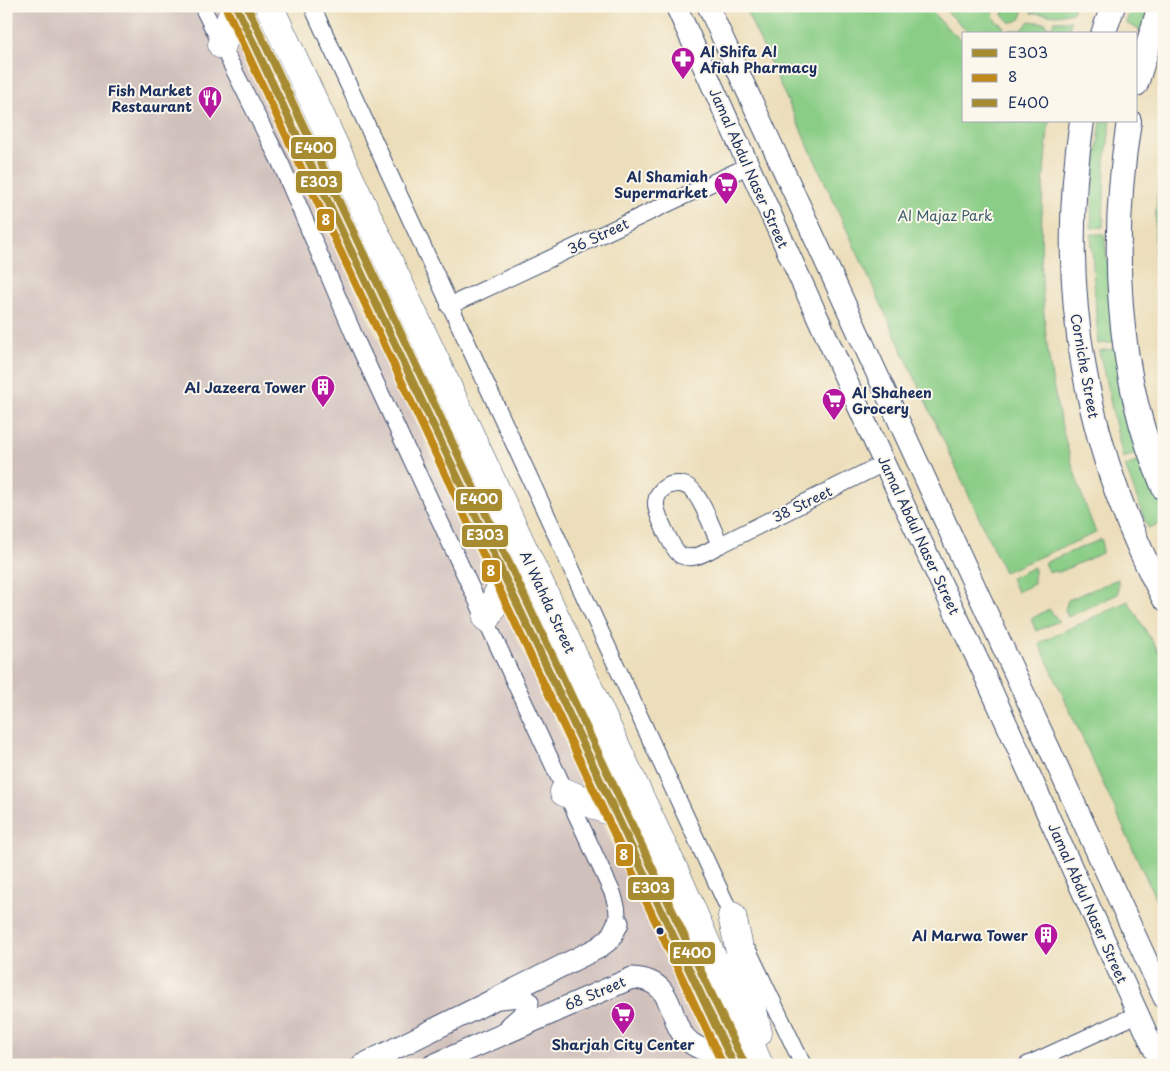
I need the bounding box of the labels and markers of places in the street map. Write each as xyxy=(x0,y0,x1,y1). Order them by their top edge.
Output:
place label: Al Shifa Al Afiah Pharmacy xyxy=(699,41,817,78)
pharmacy icon: Al Shifa Al Afiah Pharmacy xyxy=(670,46,696,80)
place label: Fish Market Restaurant xyxy=(108,80,192,117)
restaurant icon: Fish Market Restaurant xyxy=(197,85,223,119)
place label: Al Shamiah Supermarket xyxy=(614,166,708,203)
supermarket icon: Al Shamiah Supermarket xyxy=(713,171,739,205)
building icon: Al Jazeera Tower xyxy=(310,374,336,408)
place label: Al Jazeera Tower xyxy=(185,377,307,398)
place label: Al Shaheen Grocery xyxy=(851,382,932,419)
supermarket icon: Al Shaheen Grocery xyxy=(821,387,847,421)
building icon: Al Marwa Tower xyxy=(1033,922,1059,956)
place label: Al Marwa Tower xyxy=(911,925,1029,946)
unlabelled marker xyxy=(655,926,665,936)
supermarket icon: Sharjah City Center xyxy=(610,1001,636,1035)
place label: Sharjah City Center xyxy=(551,1034,695,1055)

